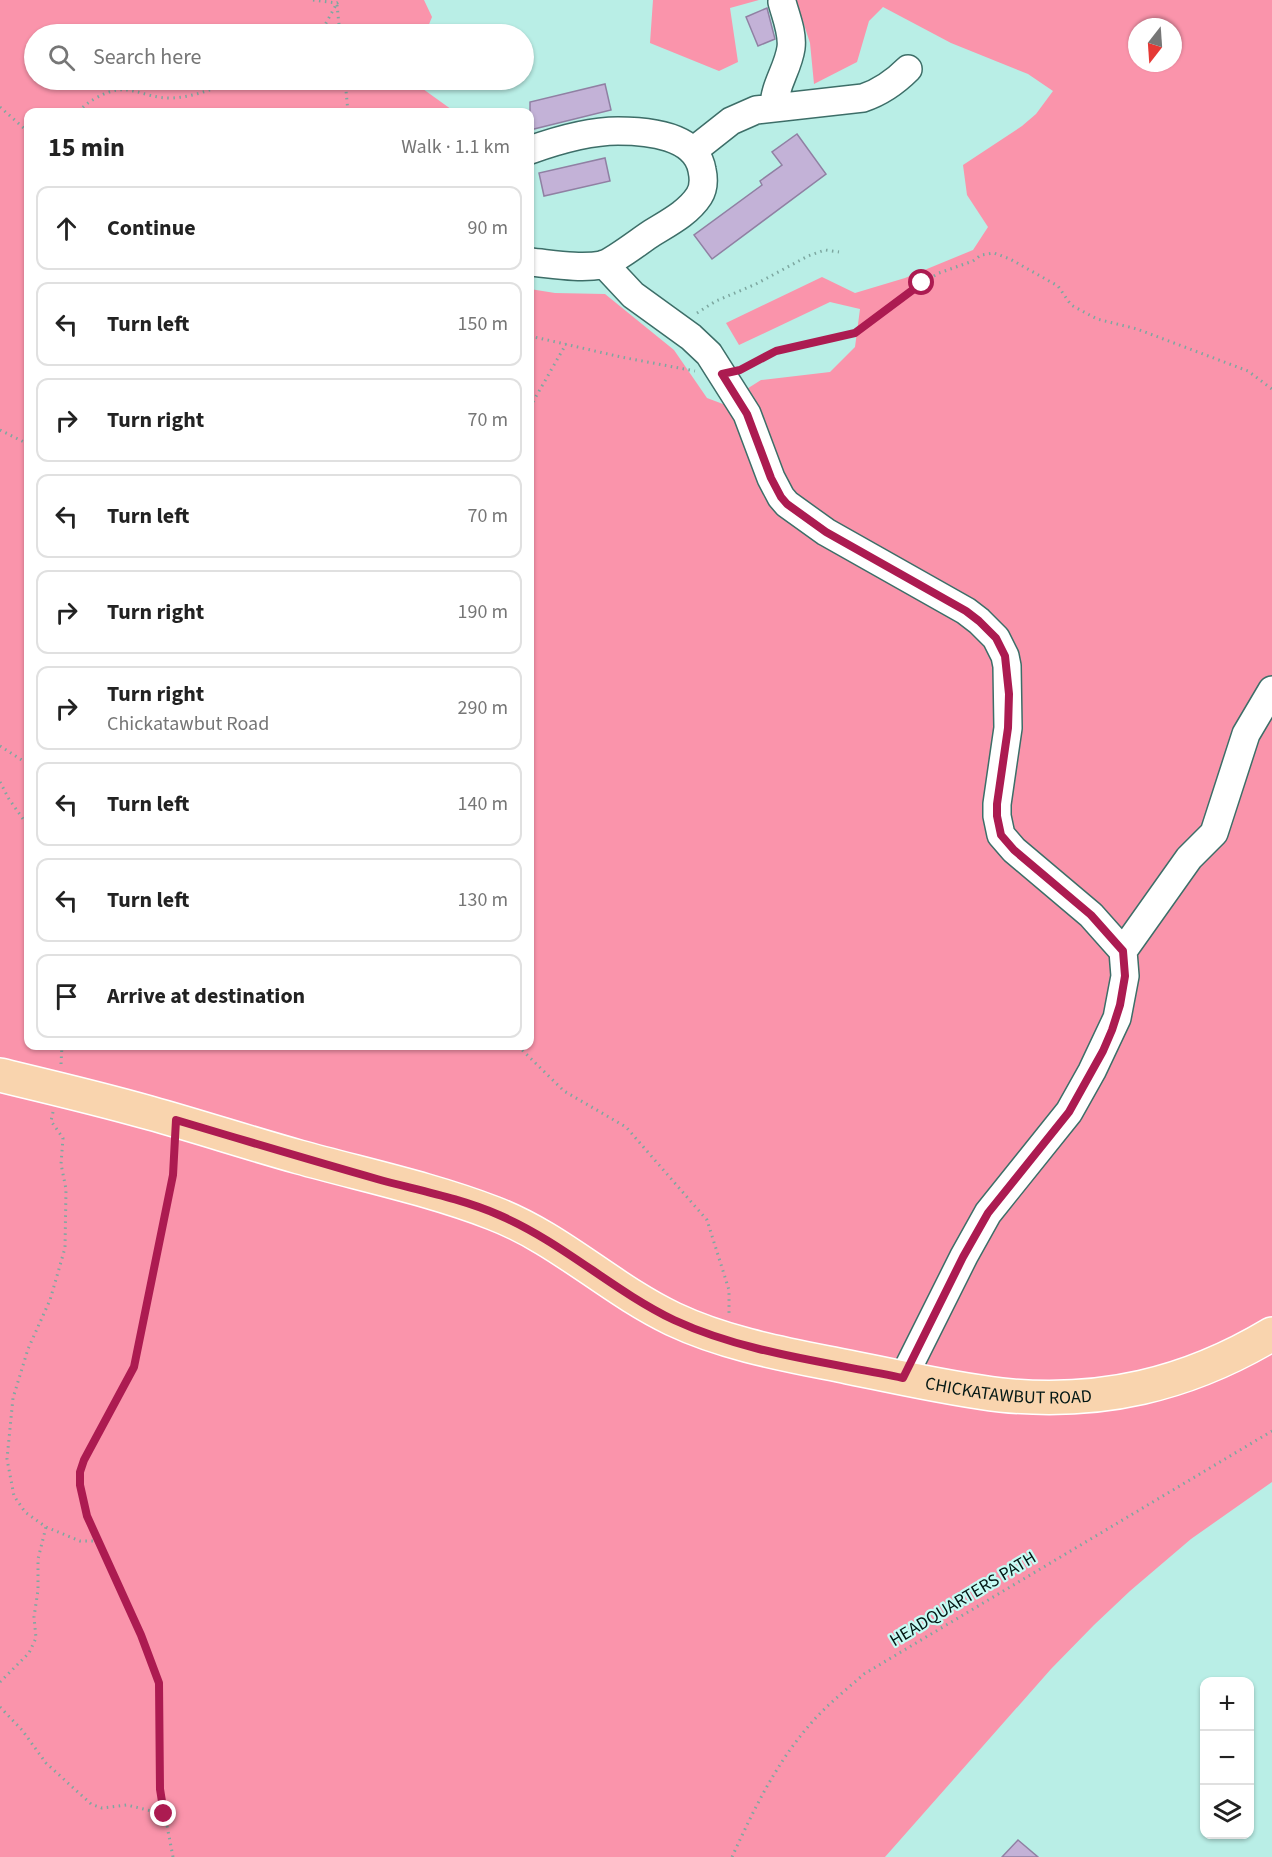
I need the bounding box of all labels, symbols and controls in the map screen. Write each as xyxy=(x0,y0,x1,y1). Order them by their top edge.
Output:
north arrow xyxy=(1128,18,1182,72)
search box xyxy=(24,24,534,90)
icon: search xyxy=(45,41,78,74)
text: Search here xyxy=(93,41,201,73)
text: 15 min xyxy=(48,129,125,166)
text: Walk · 1.1 km xyxy=(401,133,510,161)
icon: ahead xyxy=(50,212,83,245)
text: Continue xyxy=(107,212,196,244)
text: 90 m xyxy=(468,214,508,242)
route start xyxy=(908,269,934,295)
icon: left xyxy=(50,308,83,341)
text: Turn left xyxy=(107,308,189,340)
text: 150 m xyxy=(458,310,508,338)
icon: right xyxy=(50,404,83,437)
text: Turn right xyxy=(107,404,204,436)
text: 70 m xyxy=(468,406,508,434)
icon: left xyxy=(50,500,83,533)
text: Turn left xyxy=(107,500,189,532)
text: 70 m xyxy=(468,502,508,530)
icon: right xyxy=(50,596,83,629)
text: Turn right xyxy=(107,596,204,628)
text: 190 m xyxy=(458,598,508,626)
text: Turn right xyxy=(107,678,204,710)
icon: right xyxy=(50,692,83,725)
text: 290 m xyxy=(458,694,508,722)
text: Chickatawbut Road xyxy=(107,710,269,738)
icon: left xyxy=(50,788,83,821)
text: Turn left xyxy=(107,788,189,820)
text: 140 m xyxy=(458,790,508,818)
icon: left xyxy=(50,884,83,917)
text: Turn left xyxy=(107,884,189,916)
text: 130 m xyxy=(458,886,508,914)
icon: arrive xyxy=(50,980,83,1013)
text: Arrive at destination xyxy=(107,980,305,1012)
street label: CHICKATAWBUT ROAD xyxy=(923,1370,1093,1410)
street label: HEADQUARTERS PATH xyxy=(885,1545,1041,1653)
map controls xyxy=(1200,1677,1254,1839)
button: + xyxy=(1200,1677,1254,1731)
button: − xyxy=(1200,1731,1254,1785)
button: layers xyxy=(1200,1785,1254,1839)
route end xyxy=(150,1800,176,1826)

